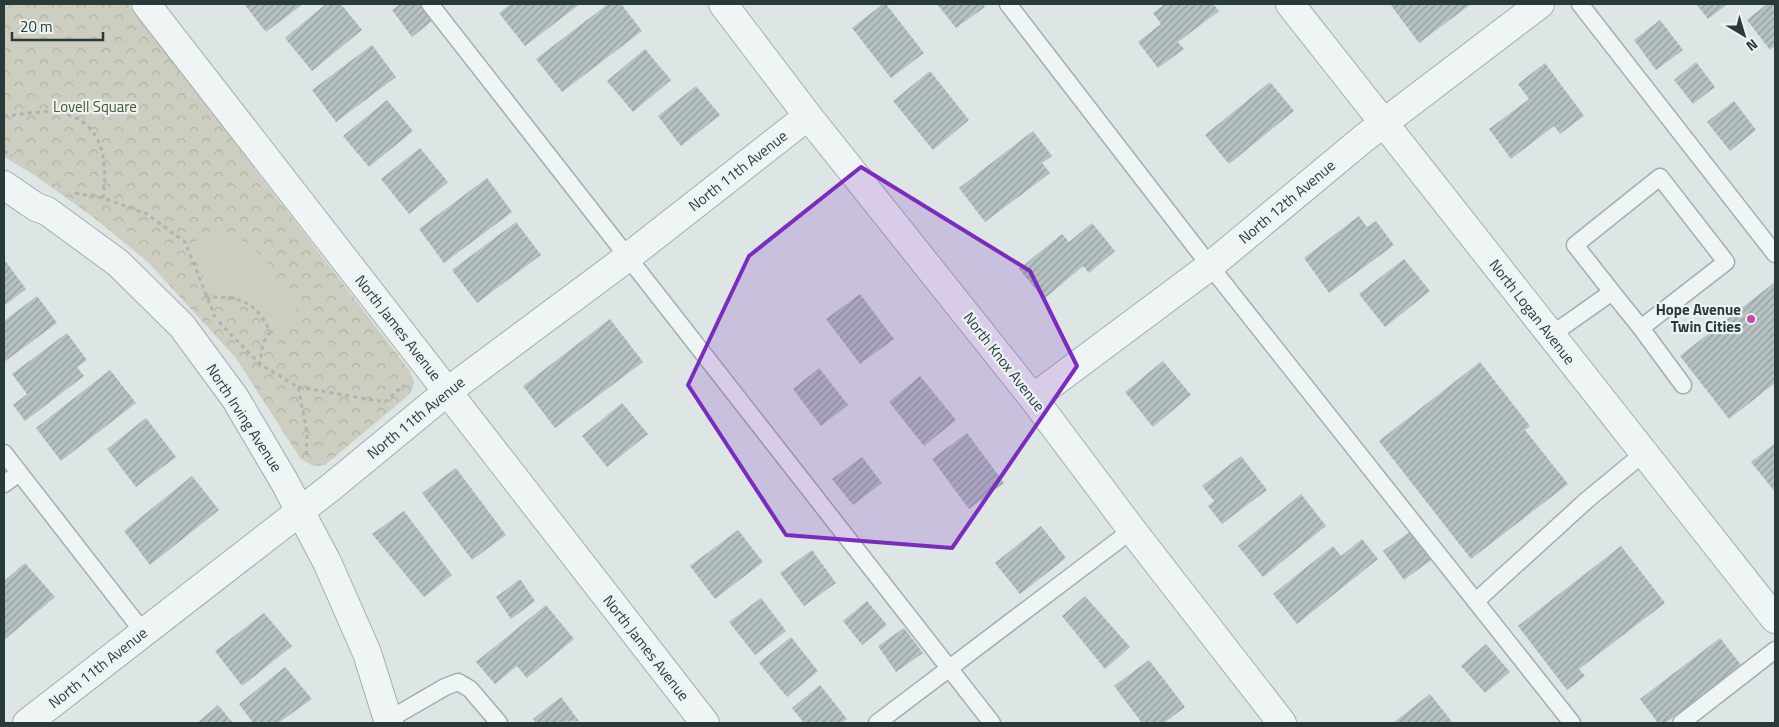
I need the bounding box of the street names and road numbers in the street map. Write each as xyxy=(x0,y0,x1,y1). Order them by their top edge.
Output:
street label: North 11th Avenue xyxy=(683,125,792,217)
street label: North 12th Avenue xyxy=(1233,154,1340,249)
street label: North Logan Avenue xyxy=(1484,254,1581,369)
street label: North James Avenue xyxy=(350,270,447,386)
street label: North Knox Avenue xyxy=(958,307,1051,416)
street label: North Irving Avenue xyxy=(201,359,288,476)
street label: North 11th Avenue xyxy=(362,371,470,464)
street label: North James Avenue xyxy=(598,590,695,706)
street label: North 11th Avenue xyxy=(43,622,152,714)

